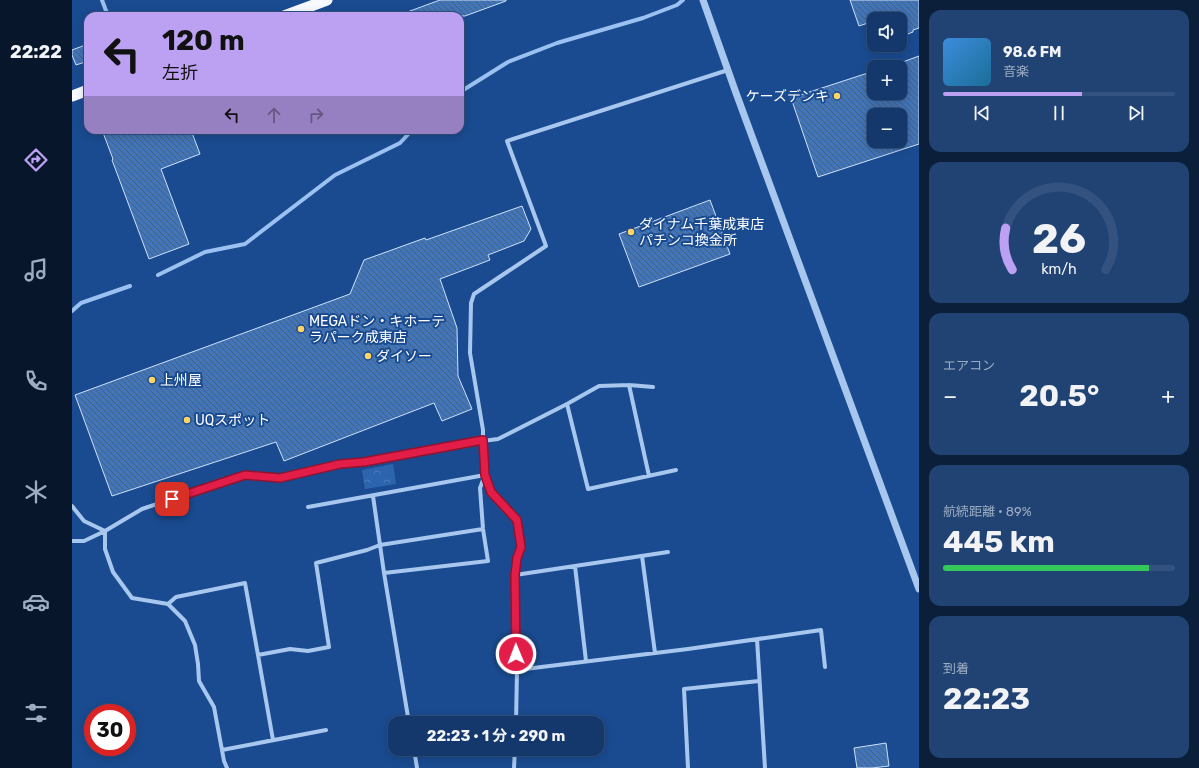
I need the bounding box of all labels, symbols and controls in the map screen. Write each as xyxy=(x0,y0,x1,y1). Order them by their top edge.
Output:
map controls xyxy=(867,12,907,148)
button: sound xyxy=(867,12,907,52)
text: 120 m xyxy=(162,24,245,57)
icon: left xyxy=(96,28,148,80)
text: 22:22 xyxy=(10,41,62,63)
text: 98.6 FM xyxy=(1003,43,1062,61)
button: + xyxy=(867,60,907,100)
text: 左折 xyxy=(162,62,198,84)
text: 音楽 xyxy=(1003,64,1029,79)
place label: ケーズデンキ xyxy=(746,88,829,105)
marker: ケーズデンキ xyxy=(832,91,842,101)
icon: previous xyxy=(971,102,993,124)
icon: pause xyxy=(1048,102,1070,124)
icon: next xyxy=(1125,102,1147,124)
icon: left xyxy=(221,104,243,126)
icon: ahead xyxy=(263,104,285,126)
icon: right xyxy=(305,104,327,126)
button: − xyxy=(867,108,907,148)
icon: directions xyxy=(22,146,50,174)
text: 26 xyxy=(1032,214,1086,263)
place label: ダイナム千葉成東店 パチンコ換金所 xyxy=(639,216,764,249)
marker: ダイナム千葉成東店 パチンコ換金所 xyxy=(626,227,636,237)
icon: music xyxy=(22,256,50,284)
text: km/h xyxy=(1041,261,1077,278)
place label: MEGAドン・キホーテ ラパーク成東店 xyxy=(309,313,445,346)
marker: MEGAドン・キホーテ ラパーク成東店 xyxy=(296,324,306,334)
place label: ダイソー xyxy=(376,348,432,365)
marker: ダイソー xyxy=(363,351,373,361)
text: エアコン xyxy=(943,358,995,373)
icon: phone xyxy=(22,367,50,395)
place label: 上州屋 xyxy=(160,372,202,389)
marker: 上州屋 xyxy=(147,375,157,385)
text: 20.5° xyxy=(1019,378,1099,414)
text: − xyxy=(943,383,957,410)
text: + xyxy=(1161,383,1175,410)
place label: UQスポット xyxy=(195,412,270,429)
marker: UQスポット xyxy=(182,415,192,425)
icon: climate xyxy=(22,478,50,506)
pin xyxy=(155,482,189,516)
icon: arrive xyxy=(161,488,183,510)
text: 航続距離 · 89% xyxy=(943,504,1032,519)
text: 445 km xyxy=(943,524,1055,560)
icon: car xyxy=(22,588,50,616)
position arrow xyxy=(495,633,537,675)
text: 到着 xyxy=(943,661,969,676)
text: 22:23 xyxy=(943,681,1030,717)
icon: filters xyxy=(22,699,50,727)
speed limit sign: 30 xyxy=(84,704,136,756)
text: 22:23 · 1 分 · 290 m xyxy=(427,727,565,745)

